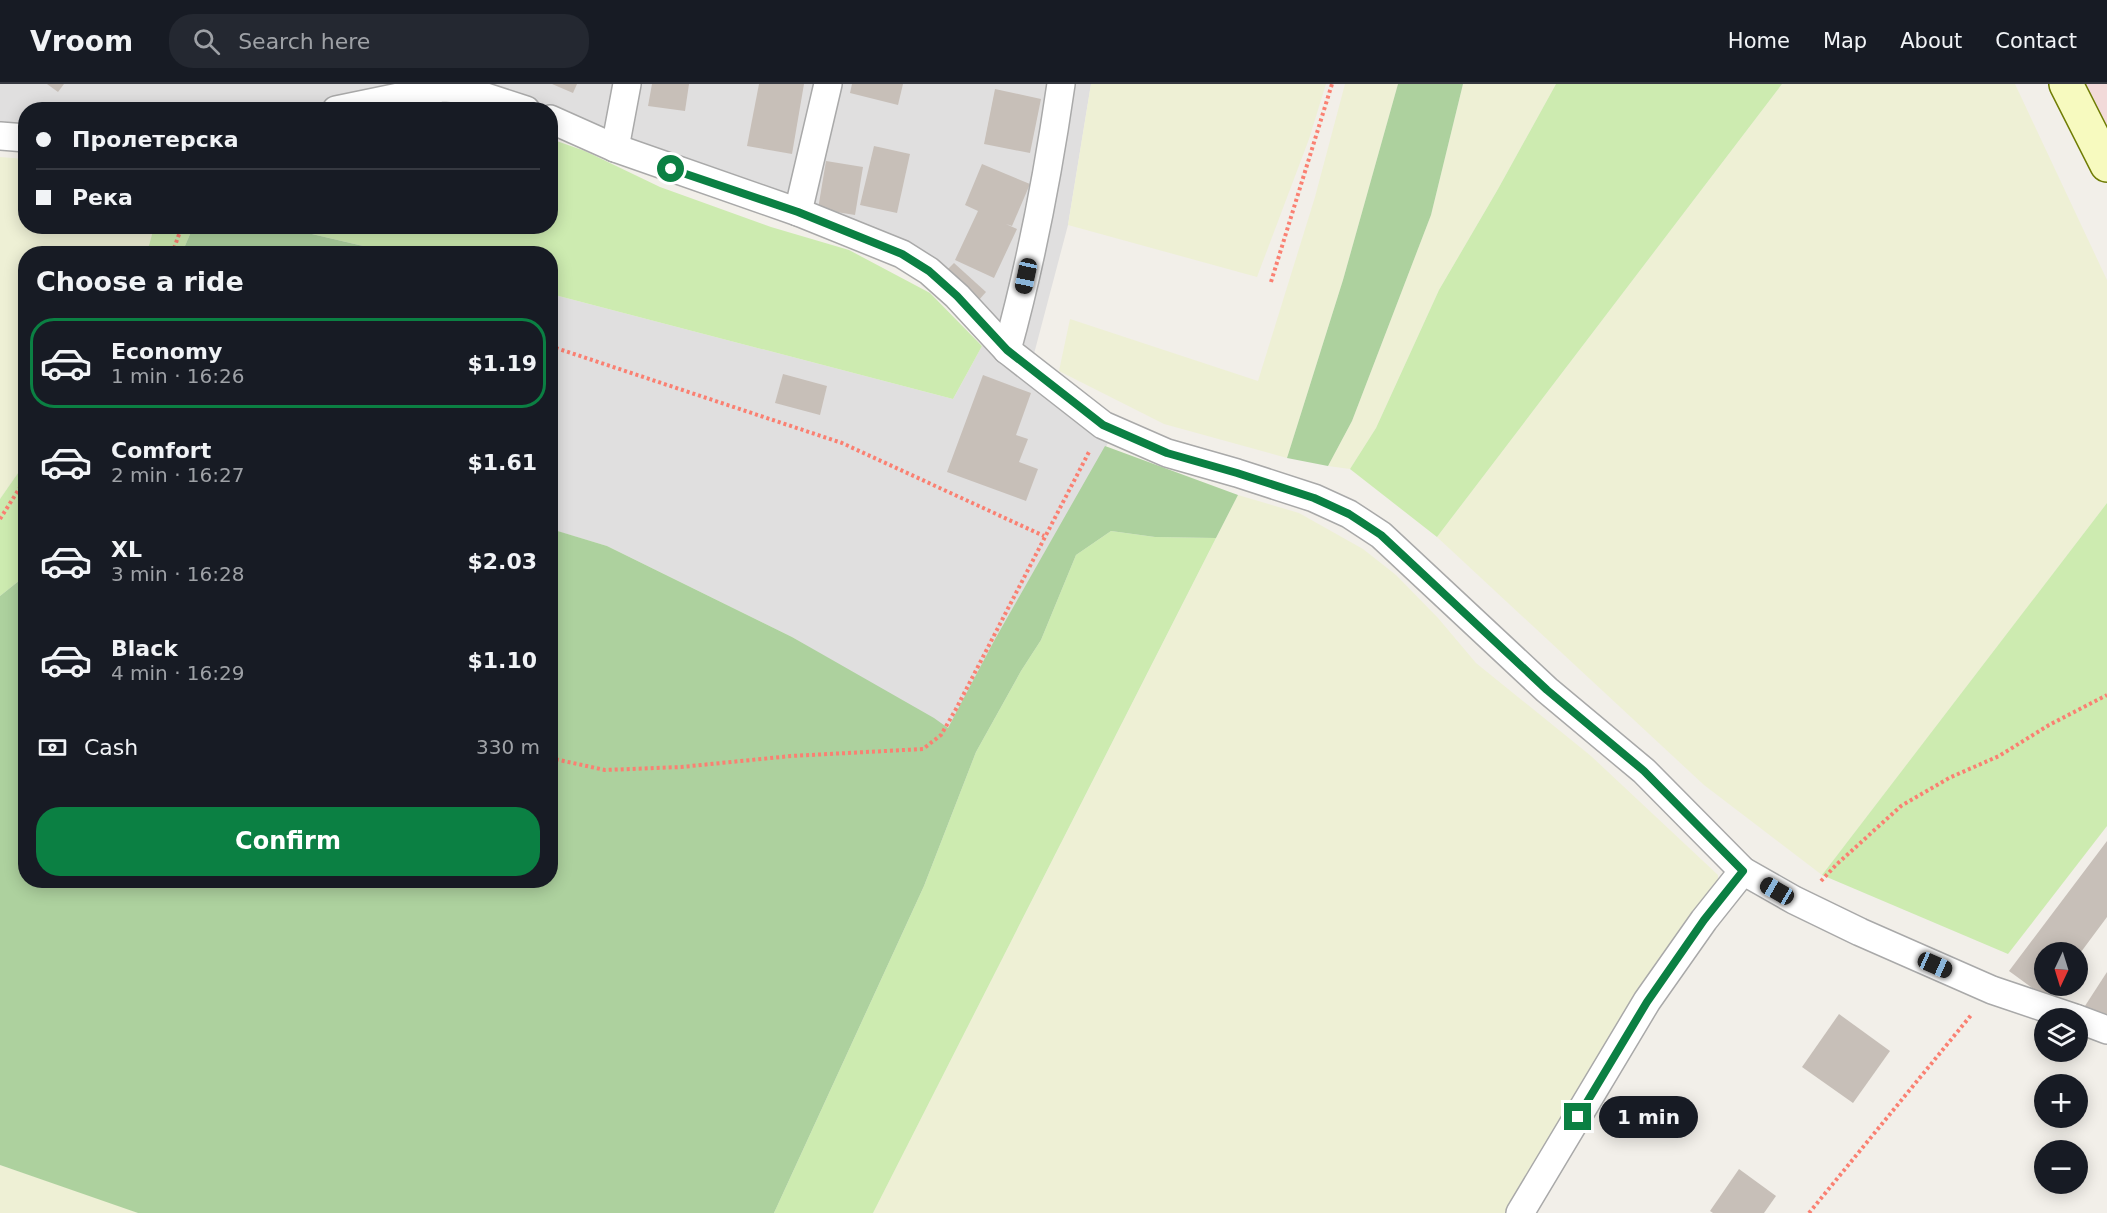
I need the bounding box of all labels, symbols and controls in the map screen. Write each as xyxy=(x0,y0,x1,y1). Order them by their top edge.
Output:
search box xyxy=(169,14,589,68)
text: Vroom xyxy=(30,25,133,58)
icon: search xyxy=(190,25,223,58)
text: Search here xyxy=(238,29,370,54)
text: Home xyxy=(1728,29,1790,53)
text: Map xyxy=(1823,29,1867,53)
text: About xyxy=(1900,29,1962,53)
text: Contact xyxy=(1995,29,2077,53)
text: Пролетерска xyxy=(72,127,239,152)
route start xyxy=(657,155,684,182)
text: Река xyxy=(72,185,133,210)
car xyxy=(1013,257,1039,295)
text: Choose a ride xyxy=(36,266,244,297)
icon: car xyxy=(39,336,93,390)
text: Economy xyxy=(111,339,222,364)
text: $1.19 xyxy=(467,351,537,376)
text: 1 min · 16:26 xyxy=(111,364,245,388)
icon: car xyxy=(39,435,93,489)
text: Comfort xyxy=(111,438,211,463)
text: $1.61 xyxy=(467,450,537,475)
text: 2 min · 16:27 xyxy=(111,463,245,487)
icon: car xyxy=(39,534,93,588)
text: XL xyxy=(111,537,142,562)
text: $2.03 xyxy=(467,549,537,574)
text: 3 min · 16:28 xyxy=(111,562,245,586)
icon: car xyxy=(39,633,93,687)
text: Black xyxy=(111,636,178,661)
text: $1.10 xyxy=(467,648,537,673)
text: 4 min · 16:29 xyxy=(111,661,245,685)
icon: cash xyxy=(36,731,69,764)
text: Cash xyxy=(84,735,138,760)
text: 330 m xyxy=(476,735,540,759)
button: Confirm xyxy=(36,807,540,876)
car xyxy=(1757,874,1797,908)
north arrow xyxy=(2034,942,2088,996)
map controls xyxy=(2034,942,2088,1194)
car xyxy=(1915,949,1955,981)
button: layers xyxy=(2034,1008,2088,1062)
button: + xyxy=(2034,1074,2088,1128)
callout: 1 min xyxy=(1599,1096,1698,1138)
route end xyxy=(1564,1103,1591,1130)
text: 1 min xyxy=(1617,1105,1680,1129)
button: − xyxy=(2034,1140,2088,1194)

